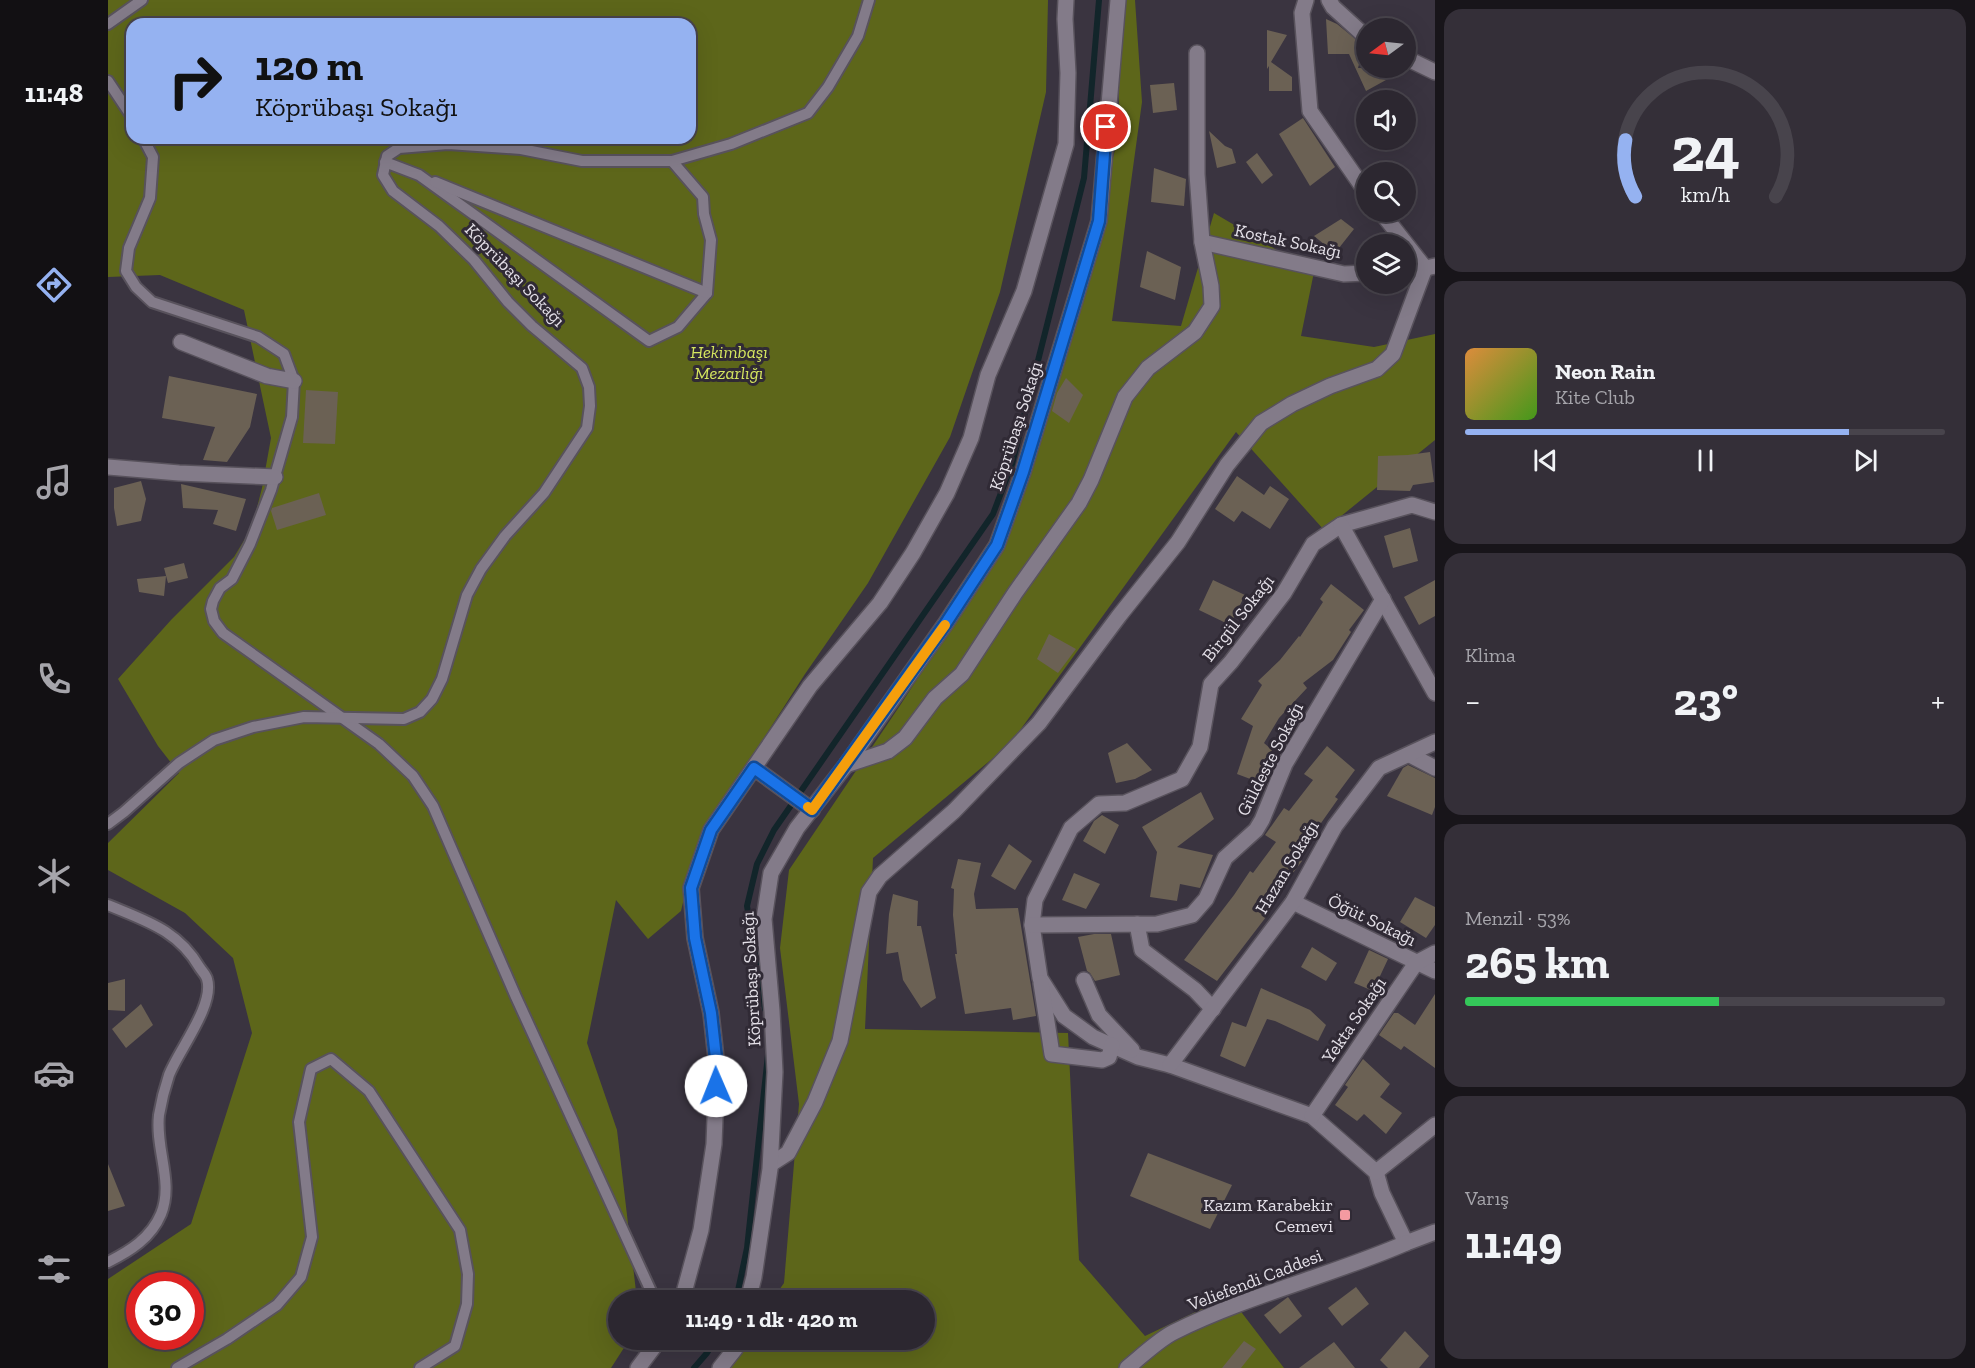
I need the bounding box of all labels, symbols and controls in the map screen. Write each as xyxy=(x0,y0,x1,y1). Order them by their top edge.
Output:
north arrow xyxy=(1356,18,1416,78)
map controls xyxy=(1356,18,1416,294)
text: 120 m xyxy=(255,40,363,91)
icon: right xyxy=(156,42,234,120)
text: 11:48 xyxy=(25,77,83,109)
button: sound xyxy=(1356,90,1416,150)
text: Köprübaşı Sokağı xyxy=(255,91,458,123)
pin xyxy=(1080,101,1131,152)
icon: arrive xyxy=(1089,110,1122,143)
text: 24 xyxy=(1670,113,1740,188)
button: search xyxy=(1356,162,1416,222)
text: km/h xyxy=(1681,183,1729,208)
street label: Köprübaşı Sokağı xyxy=(460,219,570,331)
street label: Kostak Sokağı xyxy=(1232,219,1344,263)
button: layers xyxy=(1356,234,1416,294)
icon: directions xyxy=(33,264,75,306)
park label: Hekimbaşı Mezarlığı xyxy=(690,341,768,384)
street label: Köprübaşı Sokağı xyxy=(985,358,1047,494)
text: Neon Rain xyxy=(1555,358,1655,385)
text: Kite Club xyxy=(1555,385,1635,409)
icon: previous xyxy=(1529,444,1562,477)
icon: pause xyxy=(1689,444,1722,477)
icon: next xyxy=(1849,444,1882,477)
icon: music xyxy=(33,461,75,503)
street label: Birgül Sokağı xyxy=(1197,570,1279,666)
text: Klima xyxy=(1465,643,1516,667)
icon: phone xyxy=(33,658,75,700)
text: 23° xyxy=(1674,673,1738,727)
text: − xyxy=(1465,681,1480,720)
text: + xyxy=(1931,681,1945,720)
street label: Güldeste Sokağı xyxy=(1232,699,1308,819)
street label: Hazan Sokağı xyxy=(1250,816,1324,918)
icon: climate xyxy=(33,855,75,897)
street label: Öğüt Sokağı xyxy=(1324,889,1420,951)
text: Menzil · 53% xyxy=(1465,906,1570,930)
street label: Köprübaşı Sokağı xyxy=(736,911,766,1047)
text: 265 km xyxy=(1465,936,1610,990)
street label: Yekta Sokağı xyxy=(1317,973,1391,1068)
icon: car xyxy=(33,1052,75,1094)
position arrow xyxy=(684,1054,748,1118)
text: Varış xyxy=(1465,1186,1509,1210)
place label: Kazım Karabekir Cemevi xyxy=(1203,1194,1333,1237)
marker: Kazım Karabekir Cemevi xyxy=(1338,1208,1352,1222)
text: 11:49 xyxy=(1465,1216,1562,1270)
street label: Veliefendi Caddesi xyxy=(1184,1244,1325,1316)
icon: filters xyxy=(33,1248,75,1290)
speed limit sign: 30 xyxy=(126,1272,204,1350)
text: 11:49 · 1 dk · 420 m xyxy=(685,1306,858,1333)

